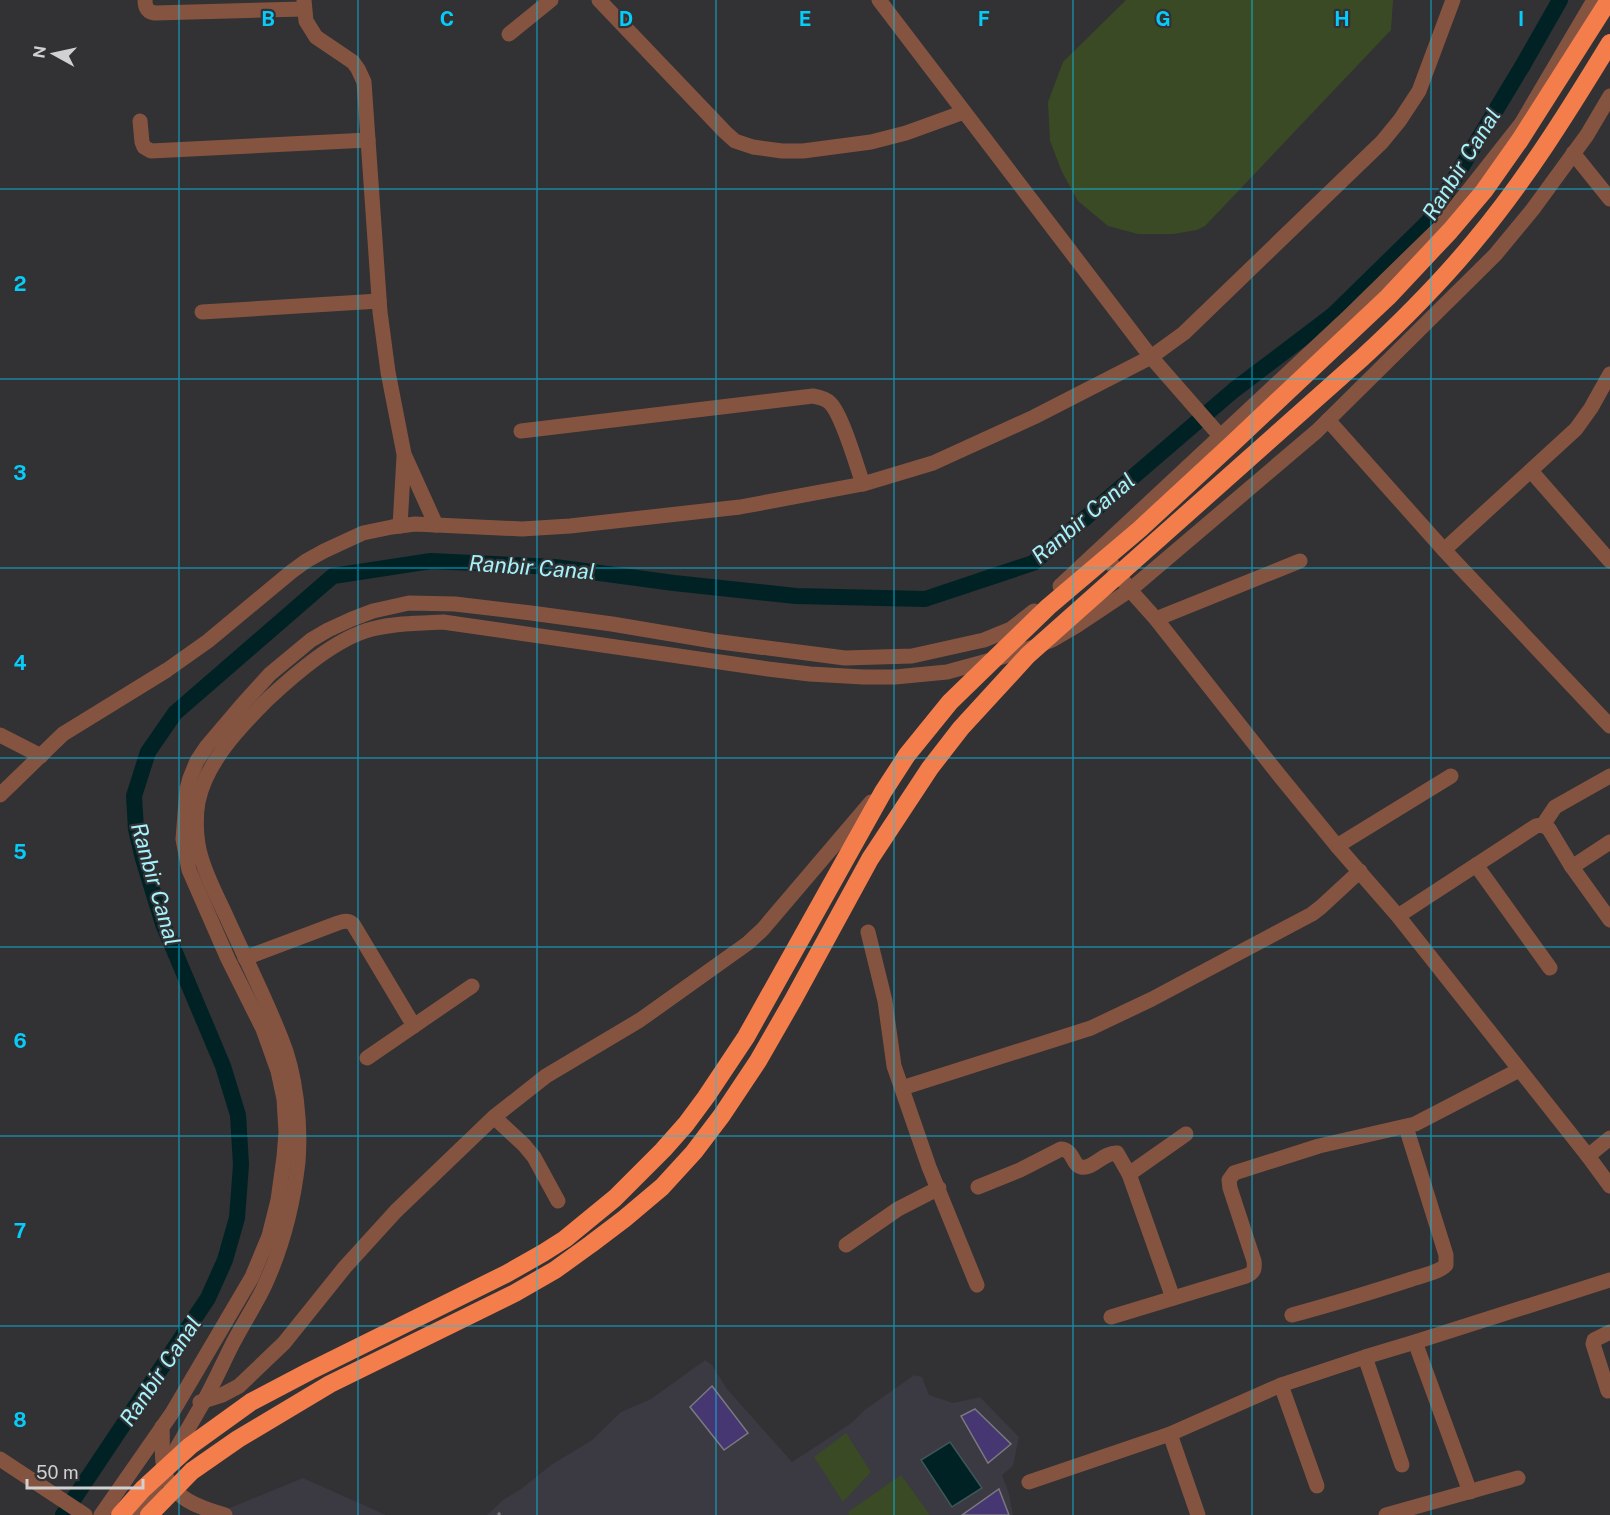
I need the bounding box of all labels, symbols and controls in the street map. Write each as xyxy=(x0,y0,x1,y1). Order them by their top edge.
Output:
text: B xyxy=(261,7,275,31)
text: C xyxy=(440,7,454,31)
text: D xyxy=(619,7,633,31)
text: E xyxy=(799,7,811,31)
text: F xyxy=(978,7,990,31)
text: G xyxy=(1155,7,1171,31)
text: H xyxy=(1334,7,1350,31)
text: I xyxy=(1518,7,1524,31)
north arrow xyxy=(24,24,84,84)
text: N xyxy=(29,44,50,60)
water label: Ranbir Canal xyxy=(1416,103,1506,225)
text: 2 xyxy=(14,272,26,296)
text: 3 xyxy=(13,461,27,485)
water label: Ranbir Canal xyxy=(1026,467,1140,569)
water label: Ranbir Canal xyxy=(468,550,596,584)
text: 4 xyxy=(13,651,27,675)
water label: Ranbir Canal xyxy=(126,820,186,948)
text: 5 xyxy=(13,840,27,864)
text: 6 xyxy=(13,1029,27,1053)
text: 7 xyxy=(14,1219,26,1243)
water label: Ranbir Canal xyxy=(114,1311,206,1431)
text: 8 xyxy=(13,1408,27,1432)
scale bar xyxy=(27,1452,142,1490)
text: 50 m xyxy=(36,1462,79,1483)

